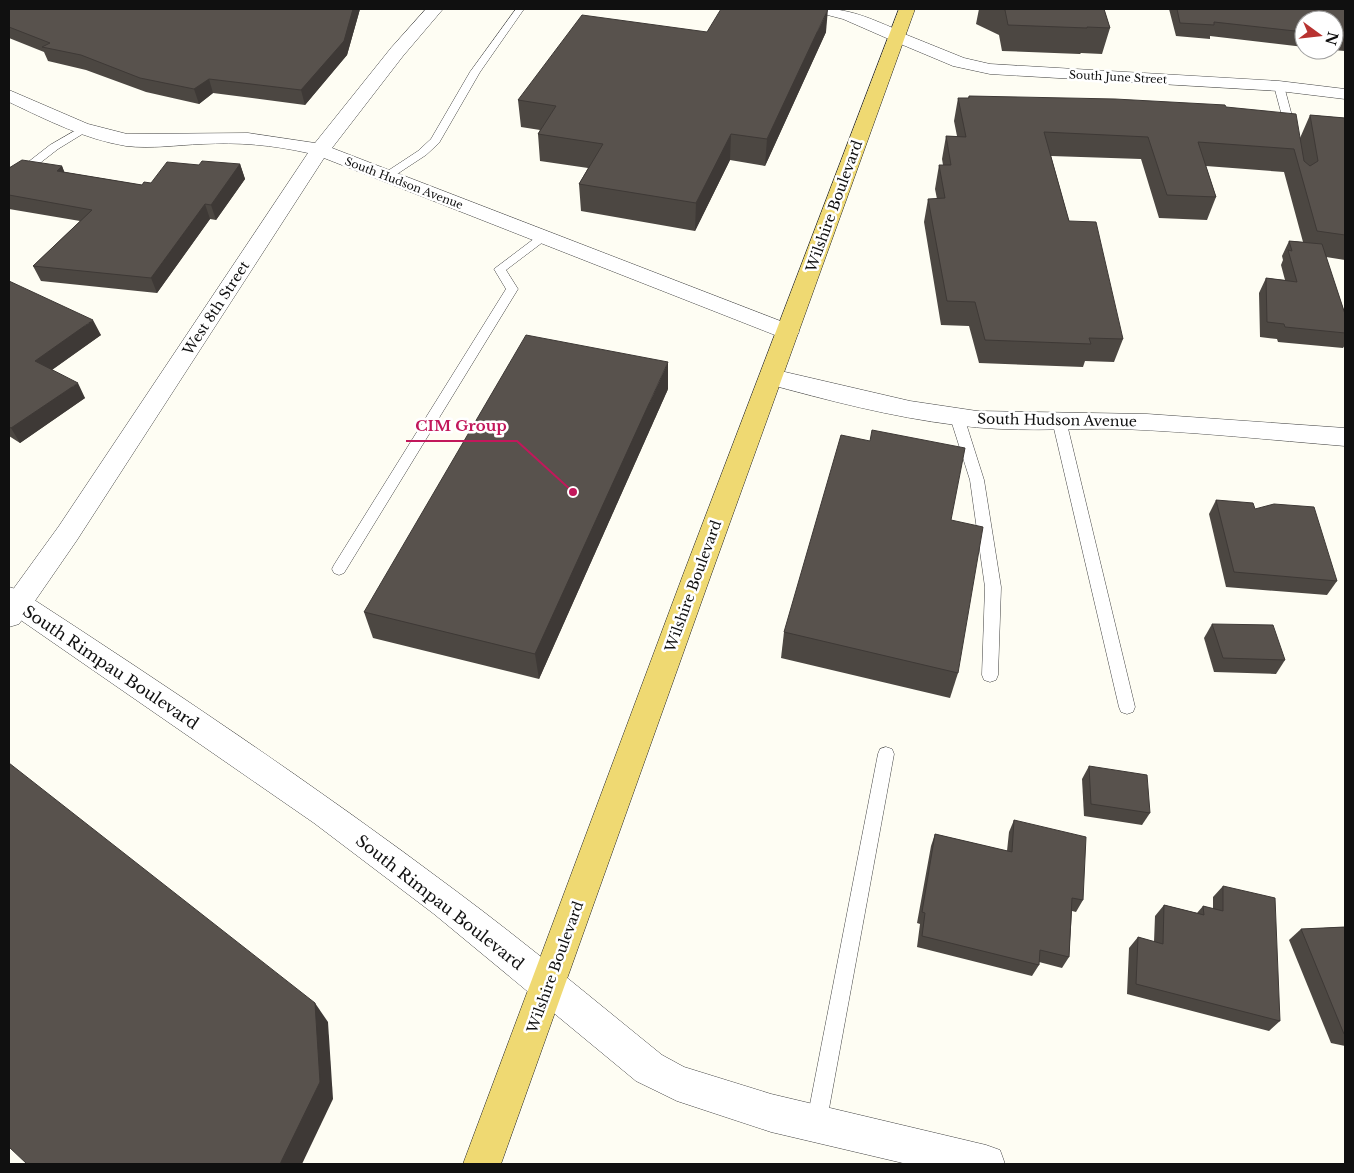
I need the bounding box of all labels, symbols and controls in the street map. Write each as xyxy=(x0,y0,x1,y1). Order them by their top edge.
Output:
north arrow xyxy=(1294,10,1344,60)
text: N xyxy=(1321,30,1342,47)
street label: South June Street xyxy=(1069,67,1168,87)
street label: Wilshire Boulevard xyxy=(801,137,866,275)
street label: South Hudson Avenue xyxy=(343,154,465,212)
street label: West 8th Street xyxy=(178,257,254,359)
street label: South Hudson Avenue xyxy=(977,410,1137,430)
callout: CIM Group xyxy=(406,411,517,441)
text: CIM Group xyxy=(415,416,507,435)
street label: Wilshire Boulevard xyxy=(660,517,725,655)
street label: South Rimpau Boulevard xyxy=(19,601,203,733)
street label: South Rimpau Boulevard xyxy=(352,830,528,974)
street label: Wilshire Boulevard xyxy=(522,898,587,1036)

